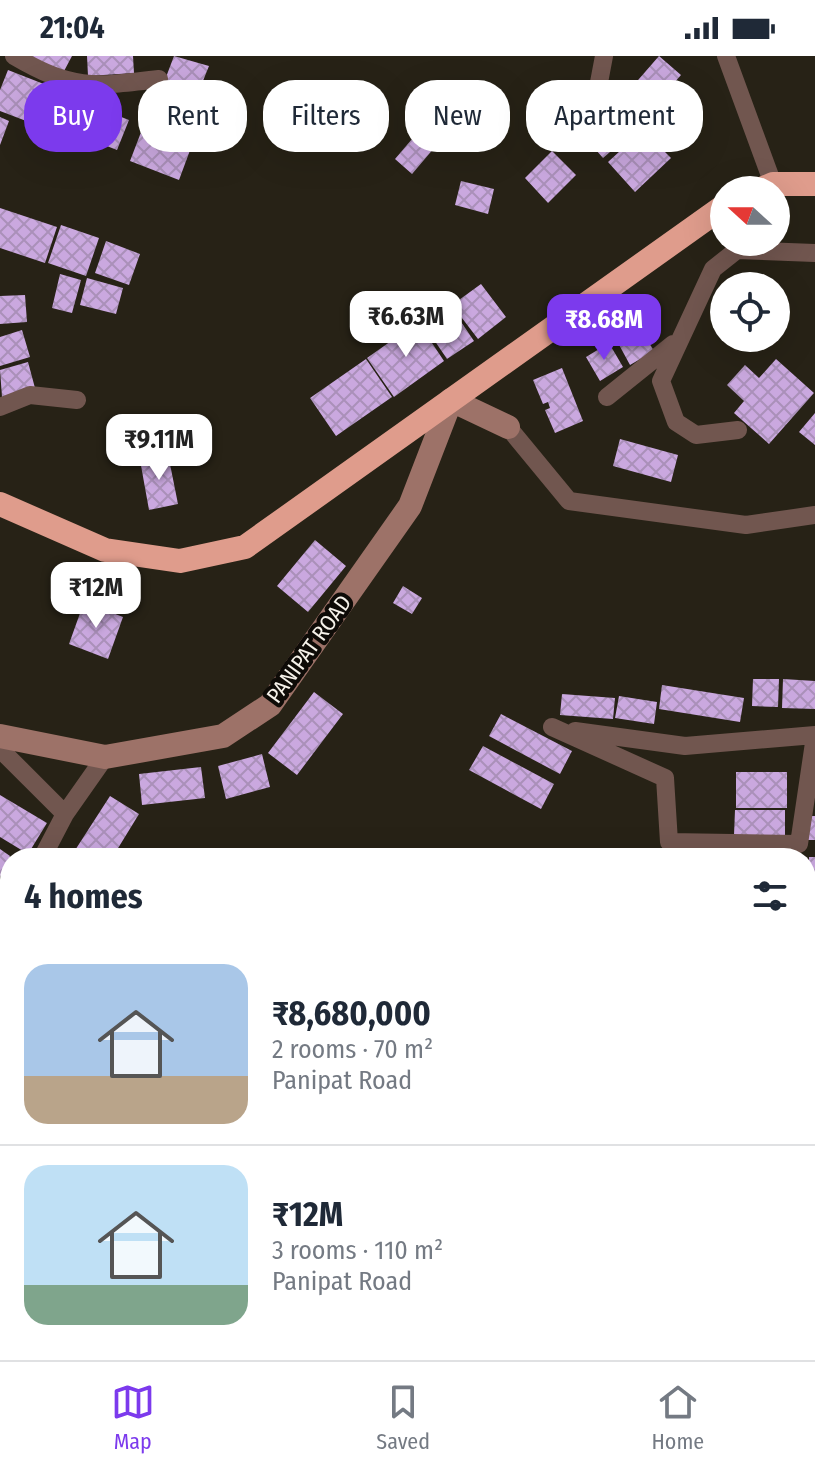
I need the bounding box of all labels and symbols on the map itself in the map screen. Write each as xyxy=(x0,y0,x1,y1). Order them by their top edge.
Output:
north arrow xyxy=(710,176,790,256)
pin: ₹6.63M xyxy=(341,291,471,359)
pin: ₹8.68M xyxy=(539,294,669,362)
pin: ₹9.11M xyxy=(94,414,224,482)
pin: ₹12M xyxy=(49,562,143,630)
street label: PANIPAT ROAD xyxy=(261,590,357,708)

